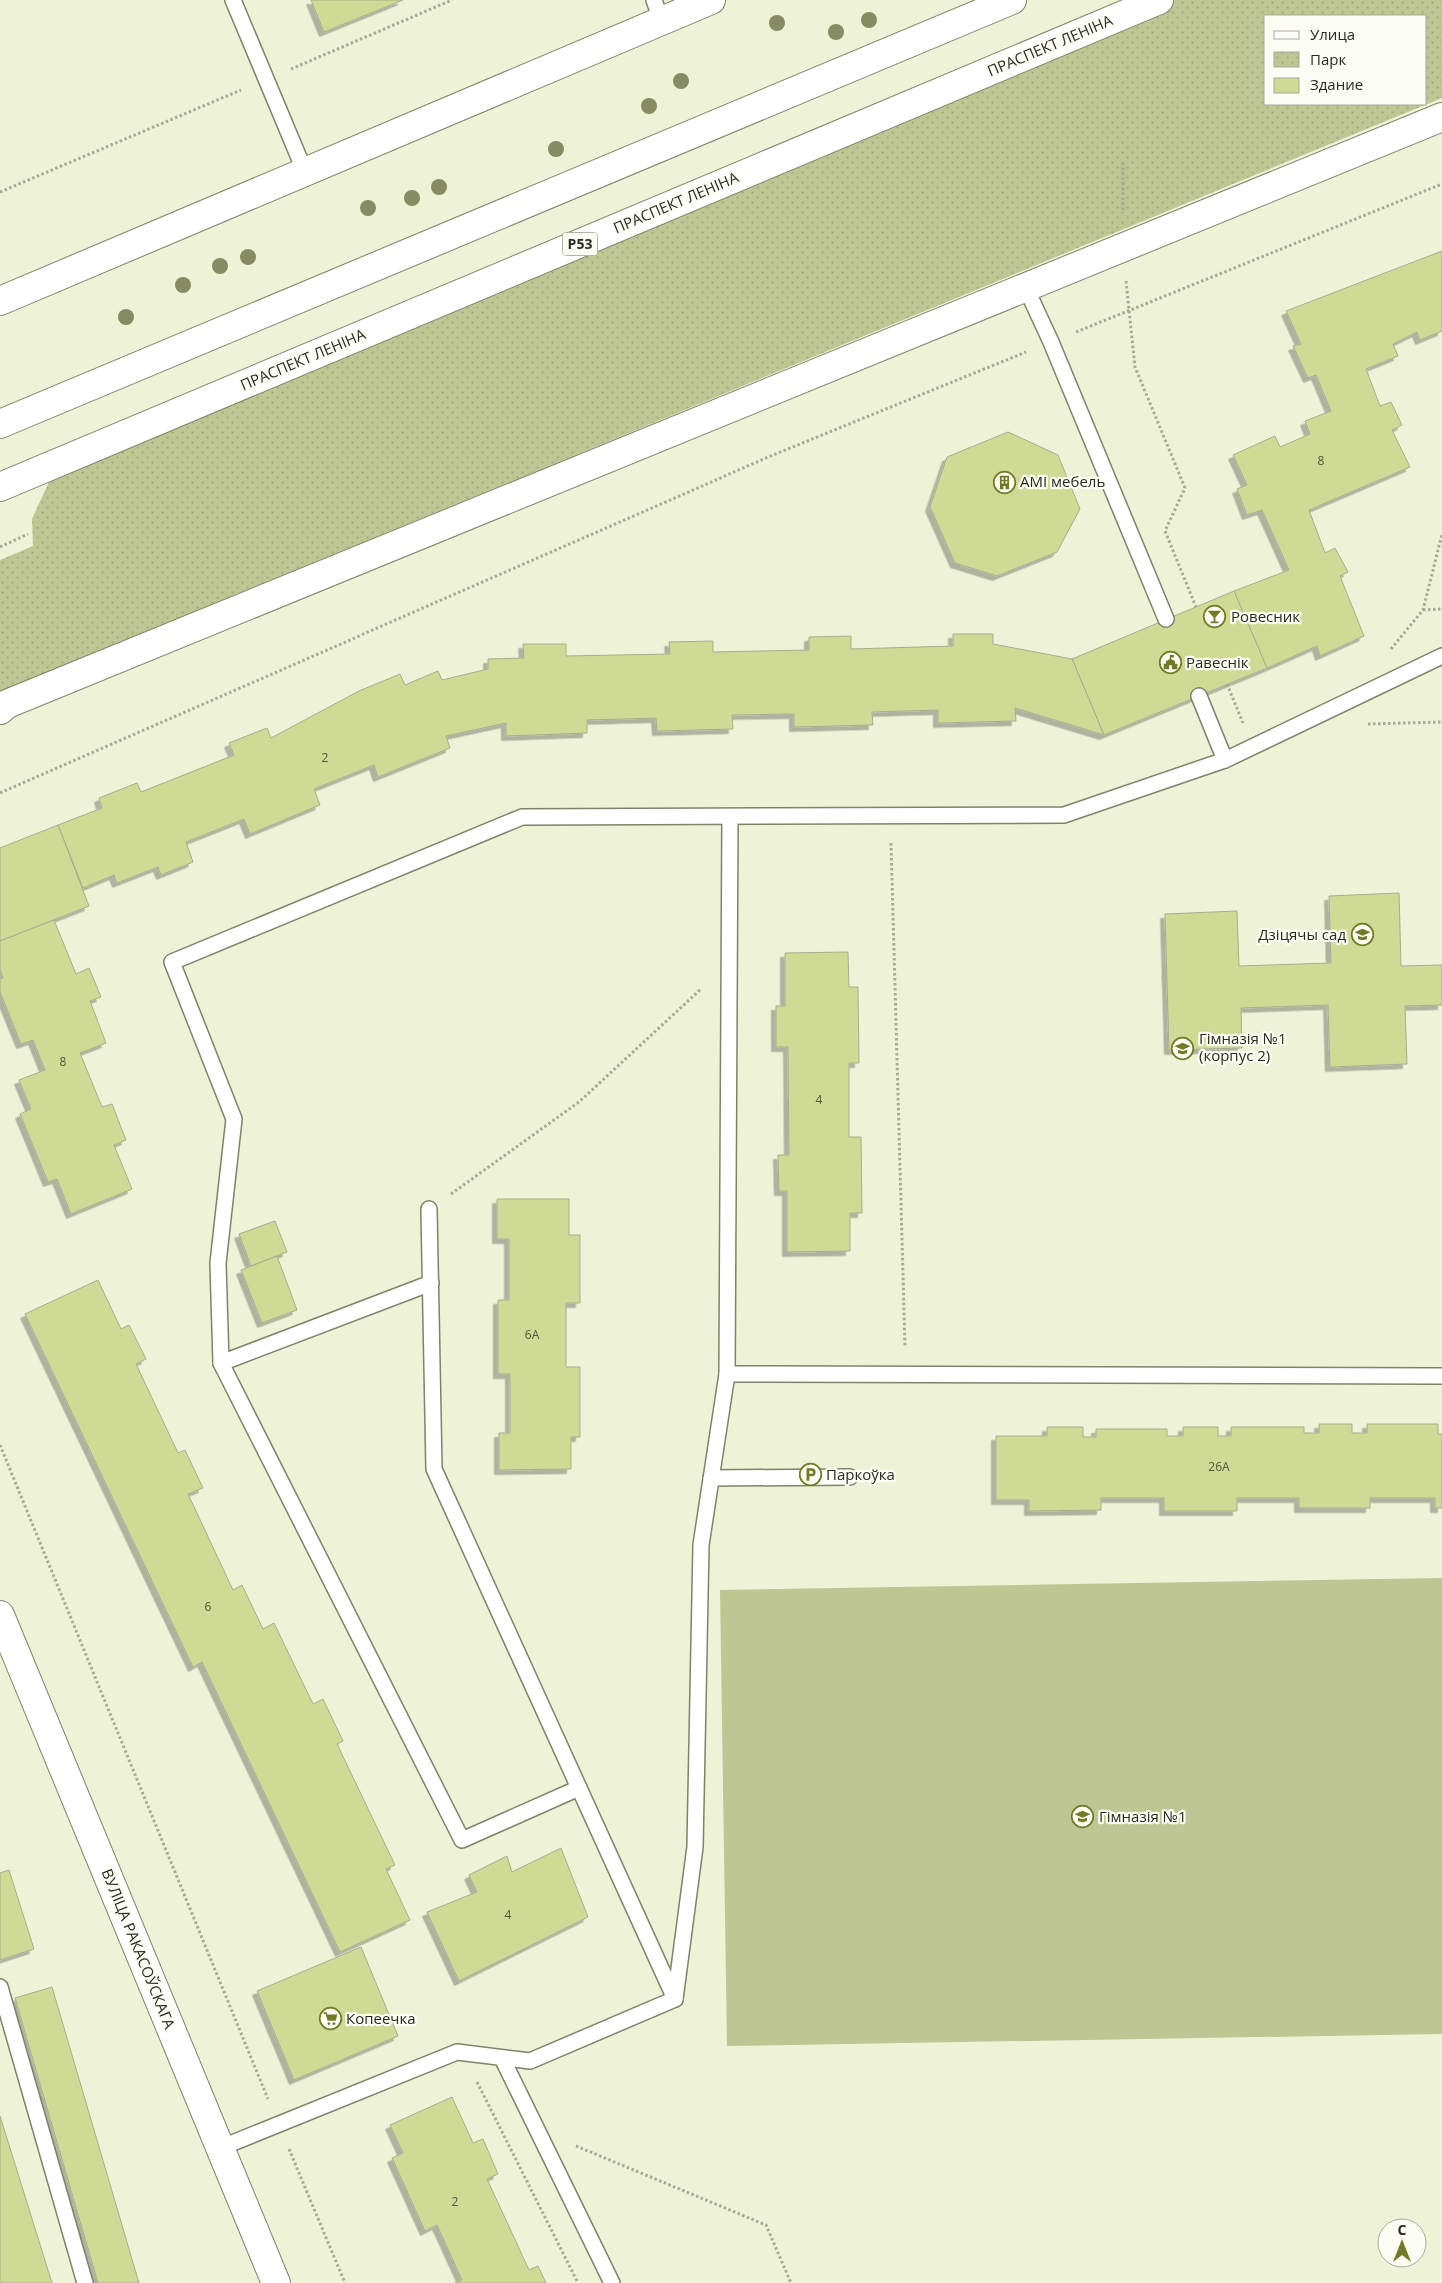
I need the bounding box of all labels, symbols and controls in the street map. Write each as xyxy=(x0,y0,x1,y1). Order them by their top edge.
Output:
street label: ПРАСПЕКТ ЛЕНІНА xyxy=(984,9,1116,80)
legend xyxy=(1264,15,1427,105)
text: Улица xyxy=(1310,24,1355,44)
text: Парк xyxy=(1310,49,1346,69)
text: Здание xyxy=(1310,74,1363,94)
street label: ПРАСПЕКТ ЛЕНІНА xyxy=(610,166,742,237)
road number: Р53 xyxy=(562,232,598,255)
street label: ПРАСПЕКТ ЛЕНІНА xyxy=(237,323,369,394)
house number: 8 xyxy=(1318,452,1325,469)
building icon: AMI мебель xyxy=(992,470,1016,494)
place label: AMI мебель xyxy=(1020,471,1105,491)
bar icon: Ровесник xyxy=(1203,605,1227,629)
place label: Ровесник xyxy=(1231,606,1300,626)
public building icon: Равеснік xyxy=(1158,651,1182,675)
place label: Равеснік xyxy=(1186,652,1249,672)
house number: 2 xyxy=(322,749,329,766)
school or university icon: Дзіцячы сад xyxy=(1350,923,1374,947)
place label: Дзіцячы сад xyxy=(1258,924,1346,944)
place label: Гімназія №1 (корпус 2) xyxy=(1199,1028,1287,1065)
school or university icon: Гімназія №1 (корпус 2) xyxy=(1171,1036,1195,1060)
house number: 8 xyxy=(60,1053,67,1070)
house number: 4 xyxy=(816,1091,823,1108)
house number: 6А xyxy=(525,1326,540,1343)
house number: 26А xyxy=(1208,1458,1230,1475)
parking icon: Паркоўка xyxy=(798,1463,822,1487)
place label: Паркоўка xyxy=(826,1464,895,1484)
house number: 6 xyxy=(205,1598,212,1615)
school or university icon: Гімназія №1 xyxy=(1071,1805,1095,1829)
place label: Гімназія №1 xyxy=(1099,1806,1187,1826)
street label: ВУЛІЦА РАКАСОЎСКАГА xyxy=(98,1866,180,2032)
house number: 4 xyxy=(505,1906,512,1923)
supermarket icon: Копеечка xyxy=(318,2007,342,2031)
place label: Копеечка xyxy=(346,2008,416,2028)
house number: 2 xyxy=(452,2193,459,2210)
north arrow xyxy=(1377,2218,1427,2268)
text: С xyxy=(1398,2220,1407,2239)

